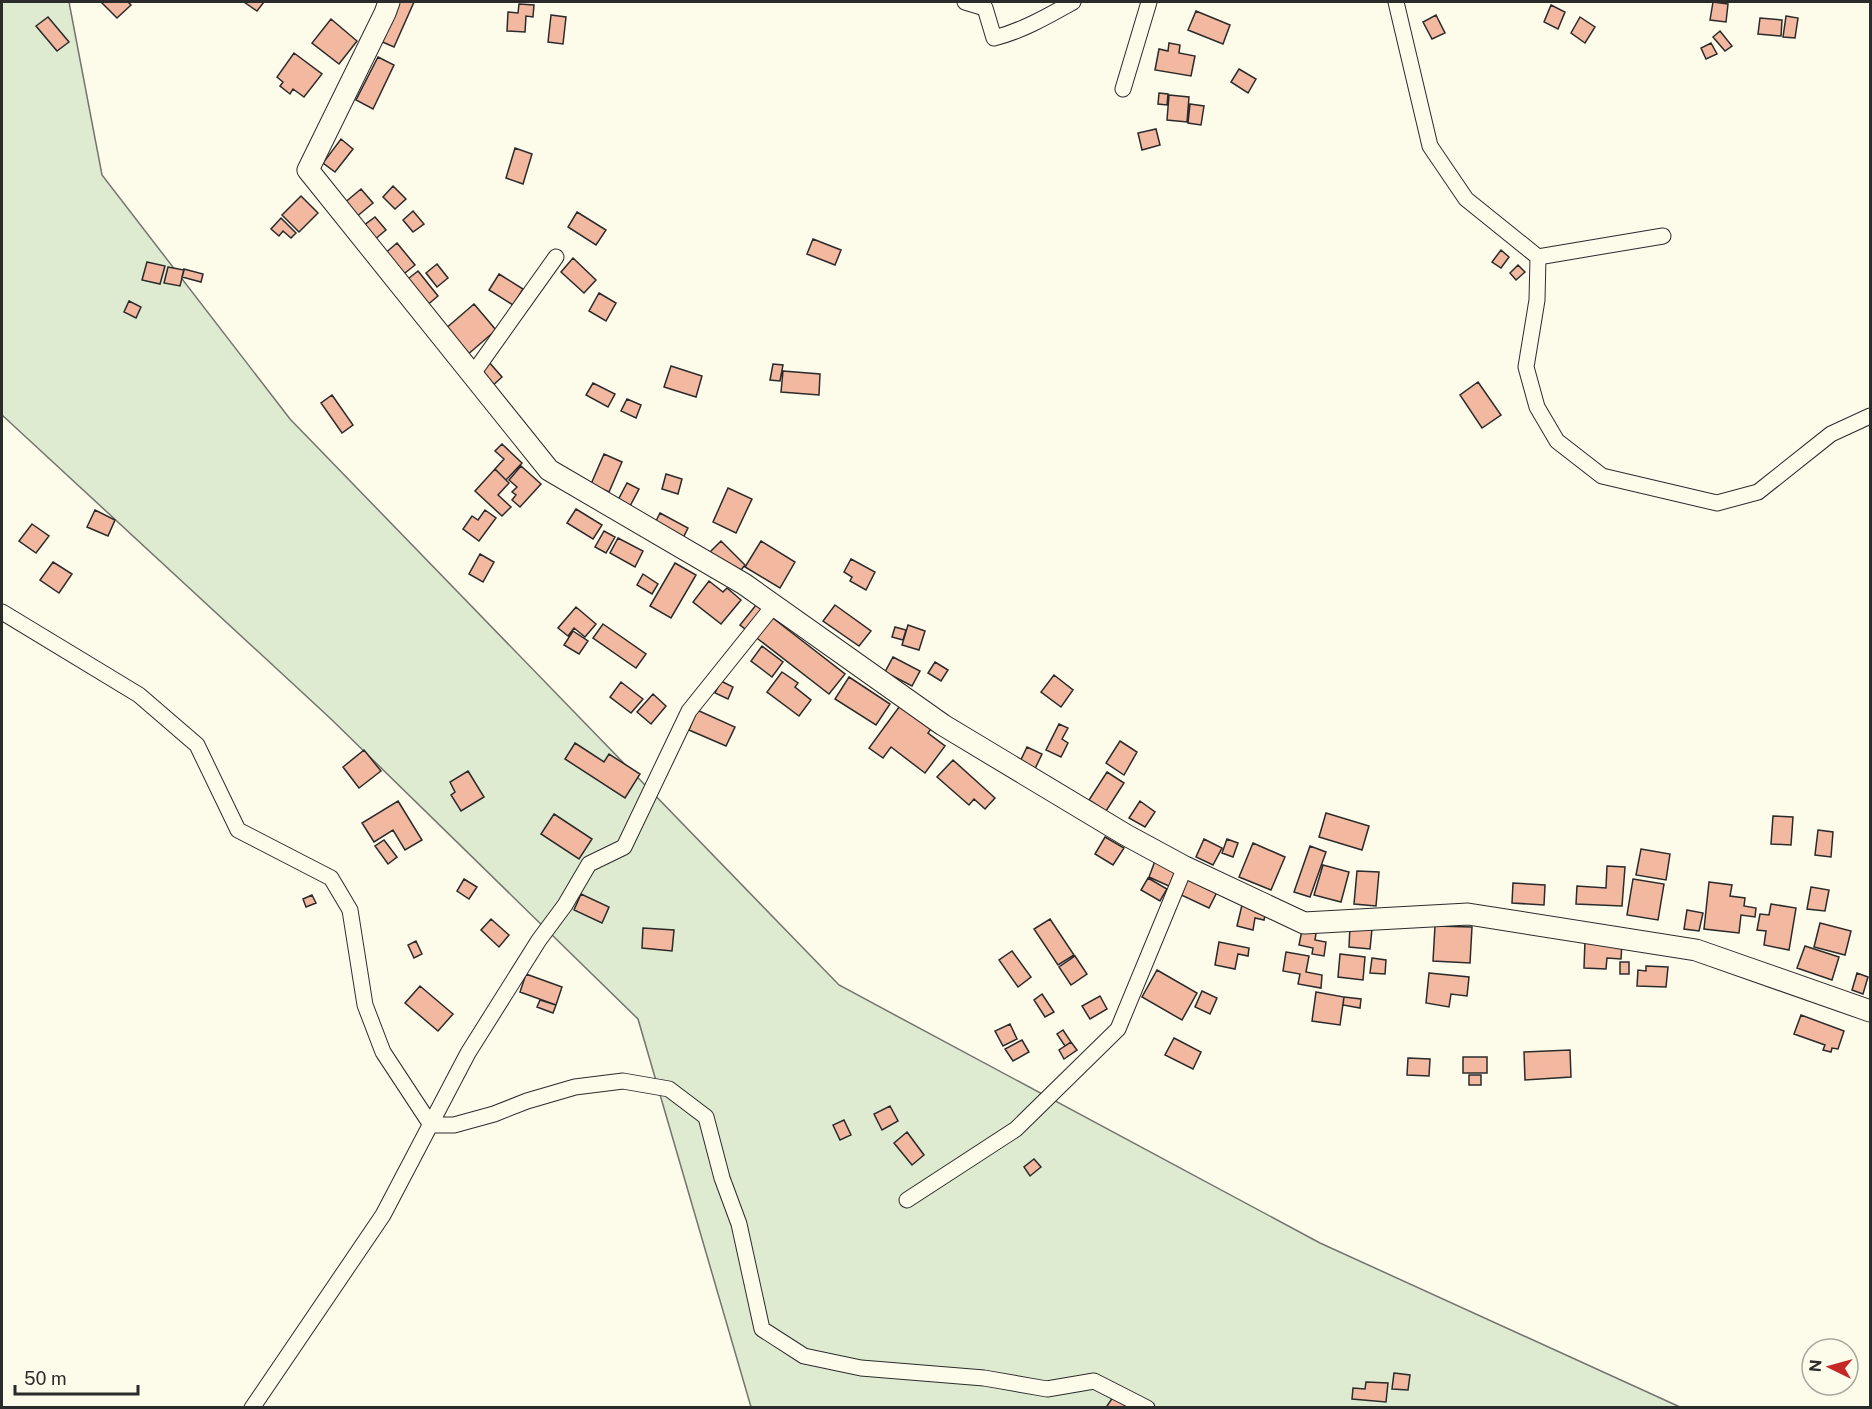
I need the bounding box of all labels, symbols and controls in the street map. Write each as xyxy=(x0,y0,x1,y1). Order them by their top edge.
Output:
north arrow xyxy=(1800,1337,1860,1397)
scale bar xyxy=(15,1358,138,1396)
text: N xyxy=(1806,1359,1826,1373)
text: 50 m xyxy=(24,1368,67,1389)

